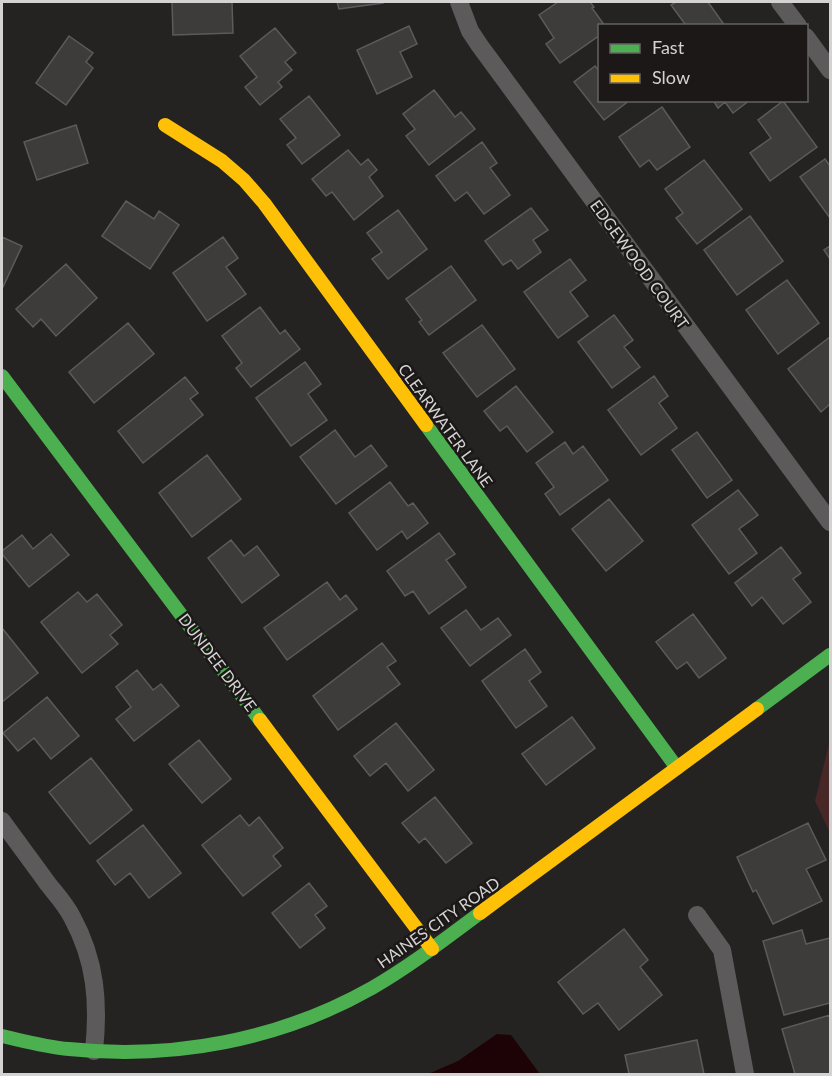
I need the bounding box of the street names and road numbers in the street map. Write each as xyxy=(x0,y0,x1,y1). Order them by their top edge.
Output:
street label: EDGEWOOD COURT xyxy=(587,196,693,333)
street label: CLEARWATER LANE xyxy=(395,360,497,490)
street label: DUNDEE DRIVE xyxy=(175,609,261,715)
street label: HAINES CITY ROAD xyxy=(373,873,503,971)

